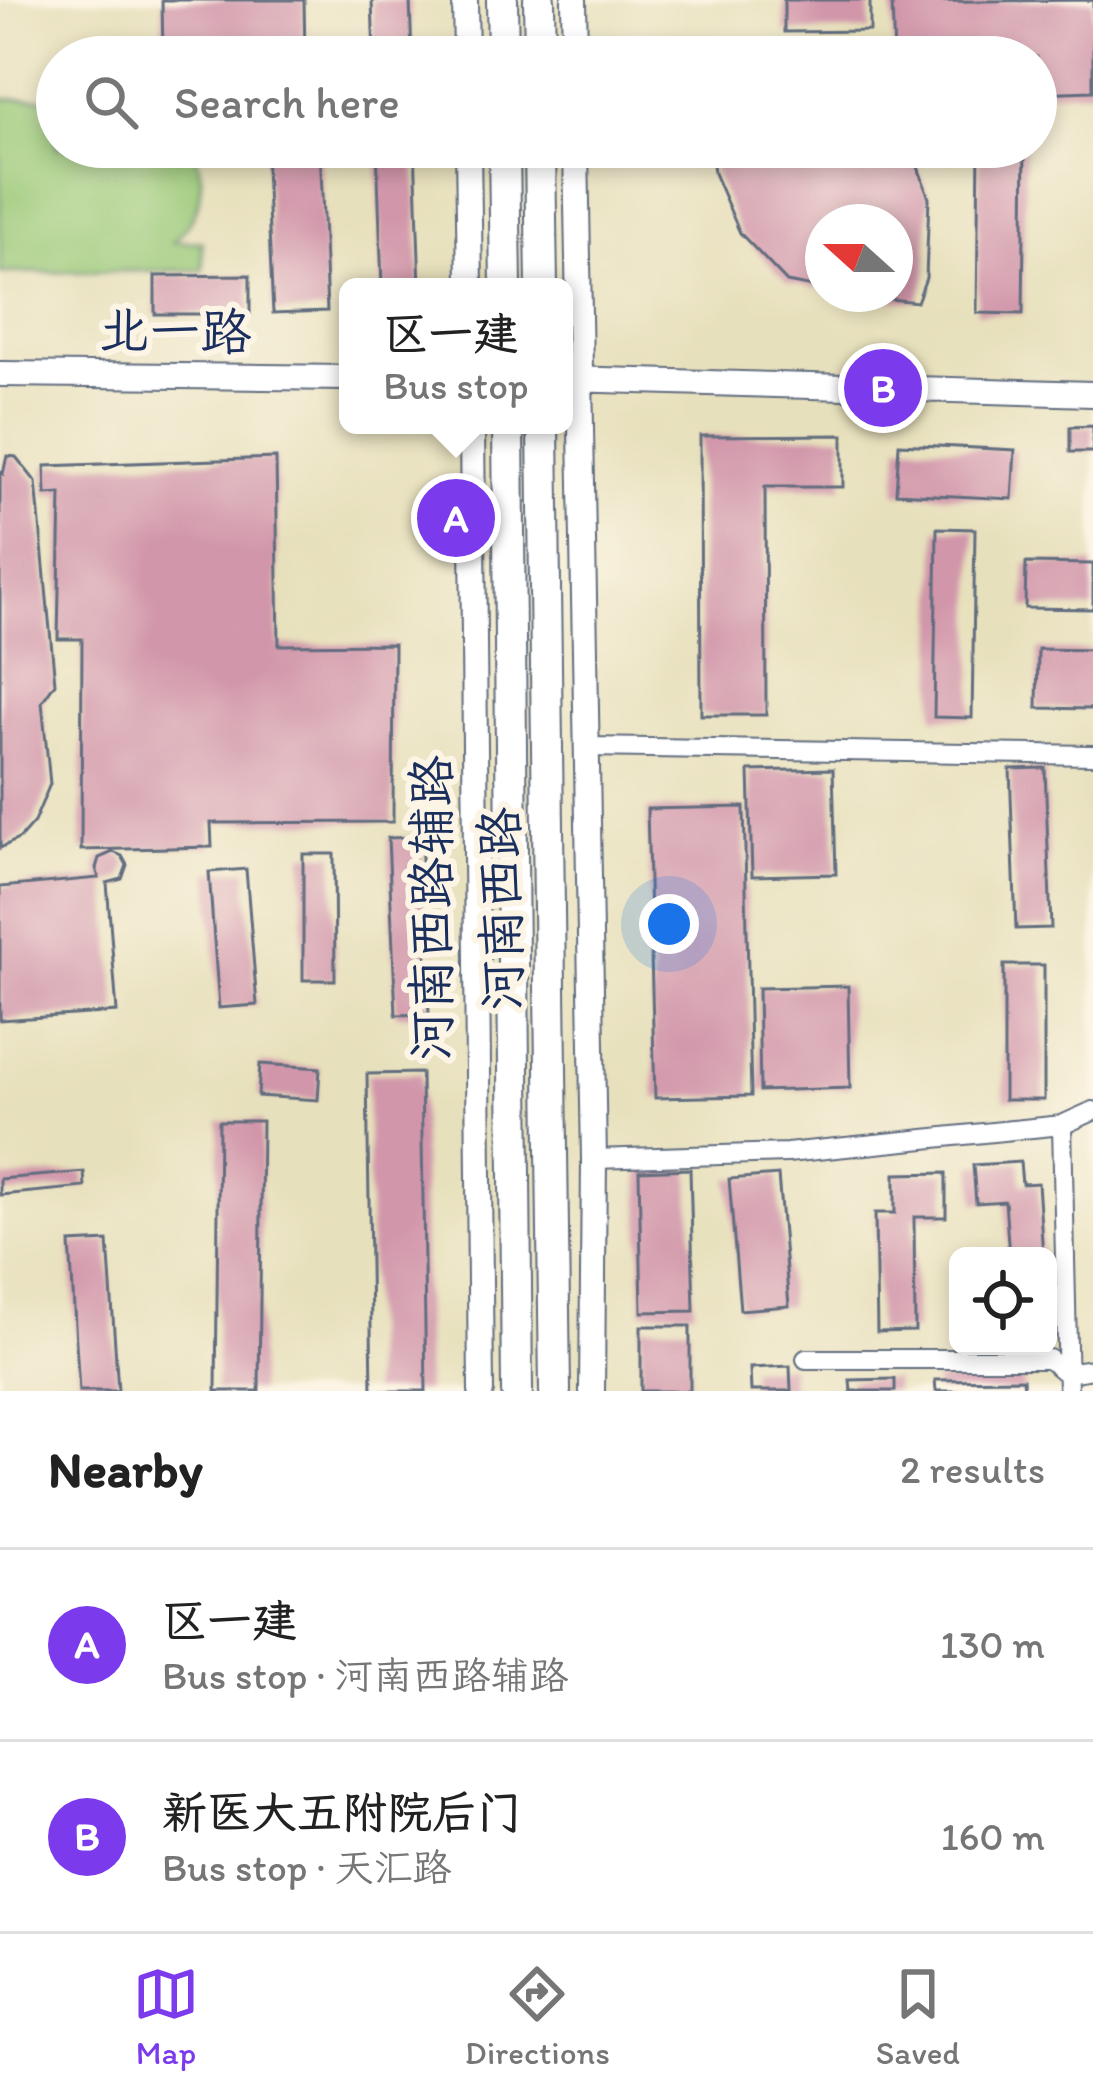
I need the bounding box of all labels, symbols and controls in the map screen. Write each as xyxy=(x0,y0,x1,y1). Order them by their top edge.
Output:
search box xyxy=(36,36,1057,168)
icon: search xyxy=(78,69,144,135)
text: Search here xyxy=(174,75,400,129)
north arrow xyxy=(805,204,913,312)
popup xyxy=(339,278,573,434)
street label: 北一路 xyxy=(98,299,252,363)
text: 区一建 xyxy=(383,306,518,360)
pin: B xyxy=(844,343,922,433)
text: Bus stop xyxy=(383,362,529,409)
pin: A xyxy=(417,473,495,563)
street label: 河南西路辅路 xyxy=(401,755,462,1061)
street label: 河南西路 xyxy=(469,806,533,1012)
your location xyxy=(639,894,699,954)
map controls xyxy=(949,1247,1057,1355)
button: locate xyxy=(949,1247,1057,1355)
text: Nearby xyxy=(48,1439,203,1500)
text: 2 results xyxy=(900,1446,1045,1493)
text: 区一建 xyxy=(162,1593,297,1647)
text: A xyxy=(75,1621,99,1668)
text: 130 m xyxy=(940,1621,1045,1668)
text: Bus stop · 河南西路辅路 xyxy=(162,1652,568,1699)
text: 新医大五附院后门 xyxy=(162,1785,522,1839)
text: B xyxy=(74,1813,100,1860)
text: 160 m xyxy=(941,1813,1045,1860)
text: Bus stop · 天汇路 xyxy=(162,1844,451,1891)
tab: Map xyxy=(133,1961,199,2072)
tab: Directions xyxy=(465,1961,610,2072)
tab: Saved xyxy=(876,1961,960,2072)

